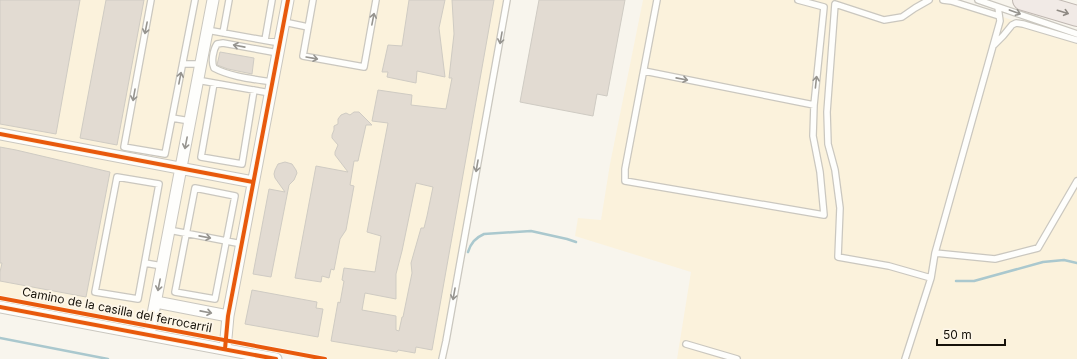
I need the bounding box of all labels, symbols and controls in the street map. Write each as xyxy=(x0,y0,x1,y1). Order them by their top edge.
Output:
one-way arrow xyxy=(1009,9,1021,17)
one-way arrow xyxy=(1057,9,1070,16)
one-way arrow xyxy=(369,13,377,26)
one-way arrow xyxy=(142,21,150,34)
one-way arrow xyxy=(496,31,504,44)
one-way arrow xyxy=(233,42,246,50)
one-way arrow xyxy=(306,54,319,62)
one-way arrow xyxy=(176,72,184,85)
one-way arrow xyxy=(675,75,688,83)
one-way arrow xyxy=(813,76,820,89)
one-way arrow xyxy=(129,88,137,101)
one-way arrow xyxy=(181,136,189,149)
one-way arrow xyxy=(473,159,481,172)
one-way arrow xyxy=(199,233,212,241)
one-way arrow xyxy=(155,278,163,291)
street label: Camino de la casilla del ferrocarril xyxy=(21,284,213,335)
one-way arrow xyxy=(450,287,458,300)
one-way arrow xyxy=(199,308,212,316)
scale bar xyxy=(937,321,1005,347)
text: 50 m xyxy=(943,327,972,342)

